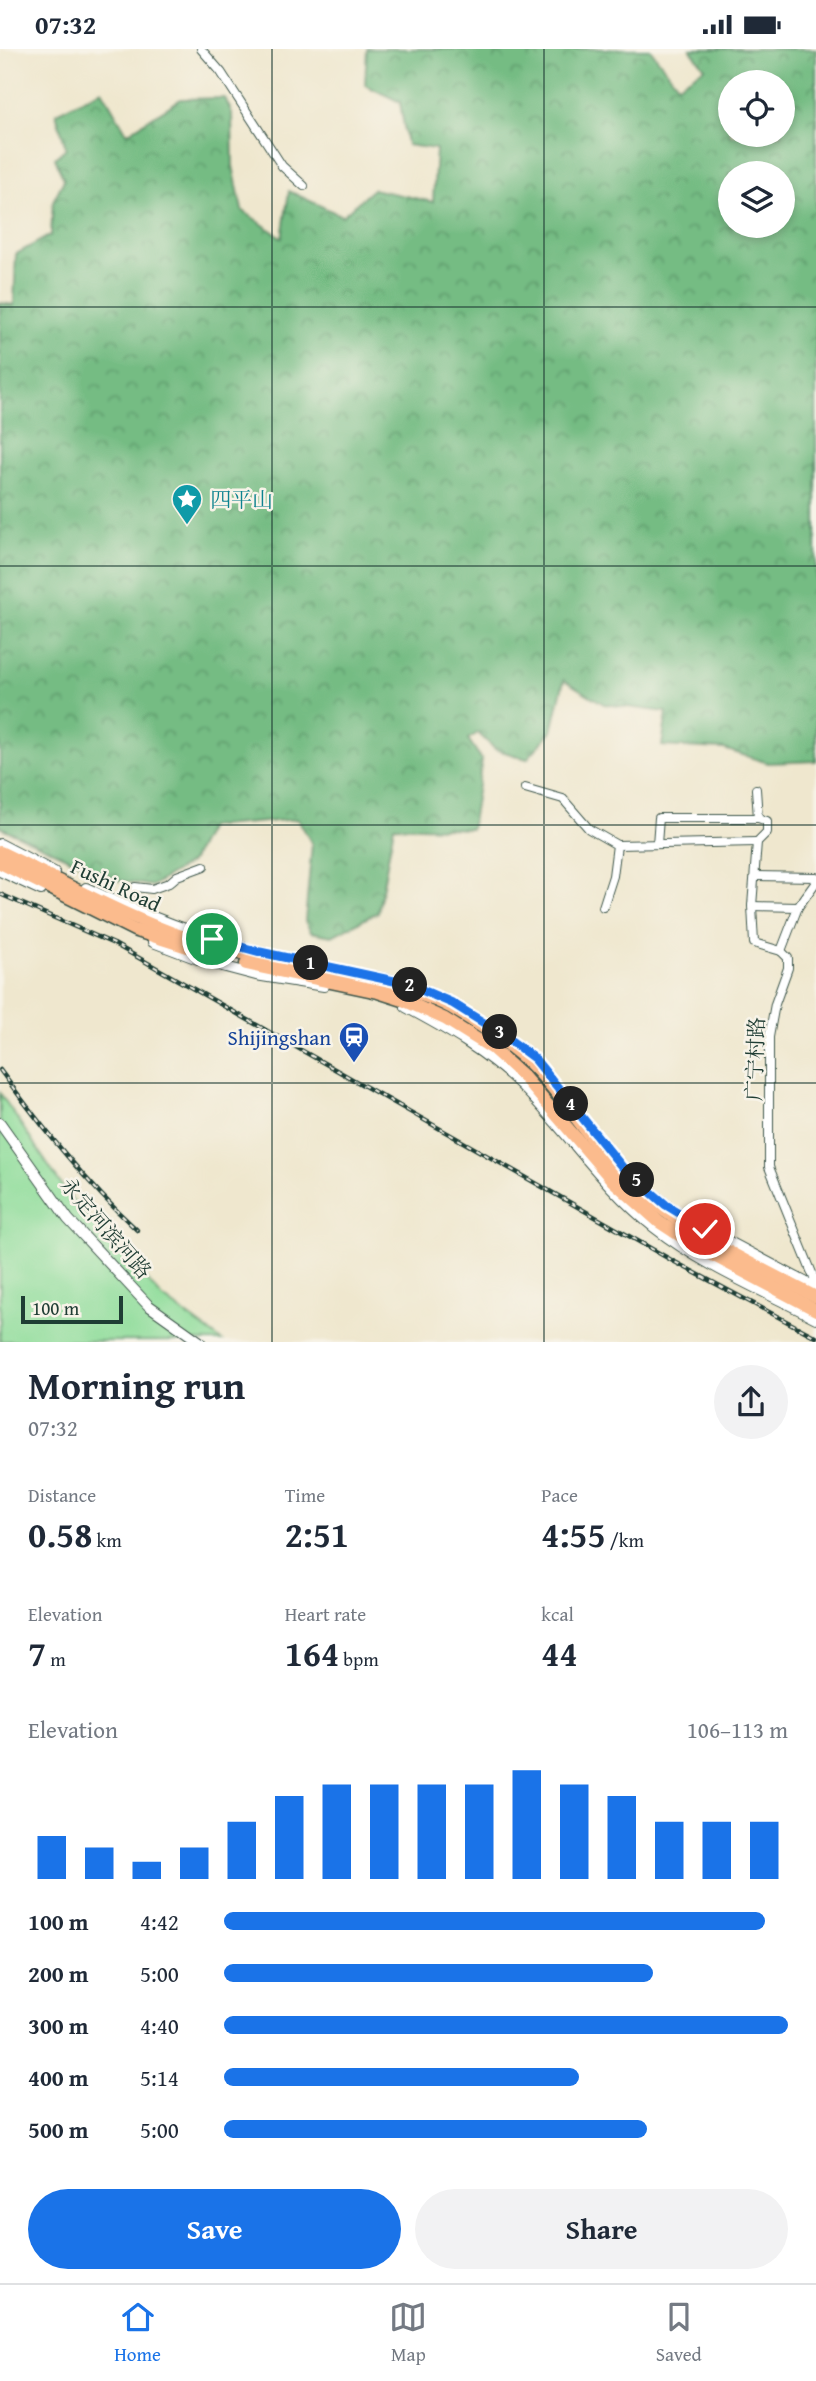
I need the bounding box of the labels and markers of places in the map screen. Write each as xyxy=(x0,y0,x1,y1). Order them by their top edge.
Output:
place icon: 四平山 xyxy=(170,482,204,526)
place label: 四平山 xyxy=(210,484,273,515)
pin xyxy=(182,909,242,969)
pin: 1 xyxy=(294,946,328,981)
pin: 2 xyxy=(392,967,428,1003)
pin: 3 xyxy=(482,1014,518,1049)
station icon: Shijingshan xyxy=(337,1020,371,1064)
place label: Shijingshan xyxy=(227,1022,331,1053)
pin: 4 xyxy=(554,1087,588,1121)
pin: 5 xyxy=(620,1163,654,1197)
pin xyxy=(675,1199,735,1259)

